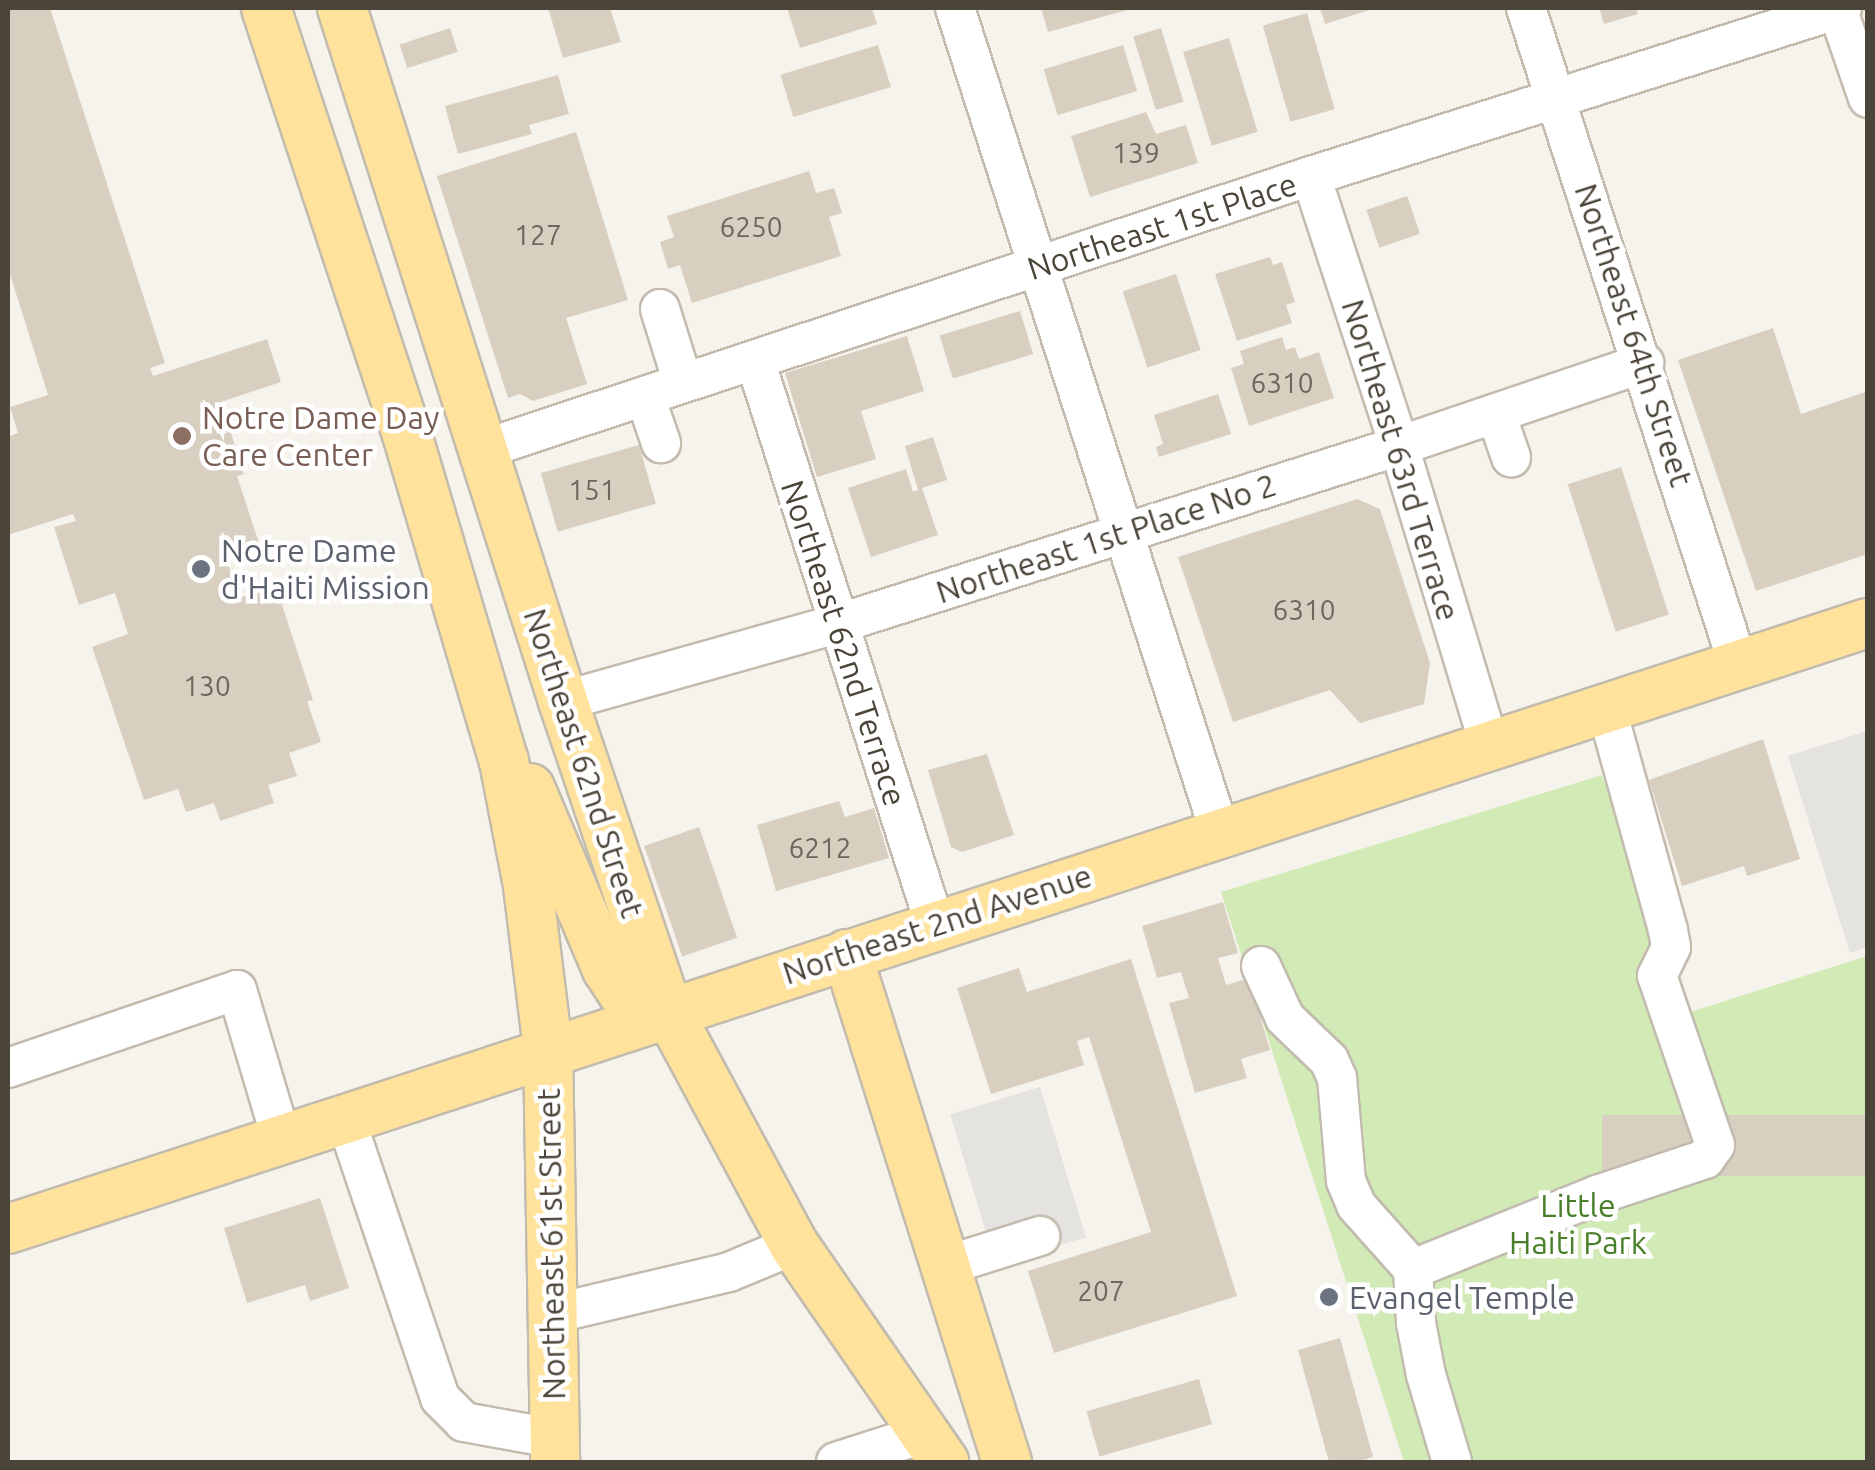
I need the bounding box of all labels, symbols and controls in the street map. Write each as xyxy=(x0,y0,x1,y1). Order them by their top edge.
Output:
house number: 139 xyxy=(1112,136,1160,170)
street label: Northeast 1st Place xyxy=(1023,164,1301,288)
street label: Northeast 64th Street xyxy=(1567,179,1701,491)
house number: 6250 xyxy=(719,210,783,244)
house number: 127 xyxy=(514,218,562,252)
street label: Northeast 63rd Terrace xyxy=(1334,295,1468,625)
house number: 6310 xyxy=(1250,366,1314,400)
place label: Notre Dame Day Care Center xyxy=(202,399,439,474)
marker: Notre Dame Day Care Center xyxy=(171,425,193,447)
street label: Northeast 1st Place No 2 xyxy=(931,465,1281,611)
house number: 151 xyxy=(568,473,616,507)
street label: Northeast 62nd Terrace xyxy=(773,475,915,811)
place label: Notre Dame d'Haiti Mission xyxy=(221,532,430,607)
marker: Notre Dame d'Haiti Mission xyxy=(190,558,212,580)
house number: 6310 xyxy=(1272,593,1336,627)
street label: Northeast 62nd Street xyxy=(516,604,652,922)
house number: 130 xyxy=(183,669,231,703)
house number: 6212 xyxy=(788,831,852,865)
street label: Northeast 2nd Avenue xyxy=(778,856,1096,992)
street label: Northeast 61st Street xyxy=(529,1088,573,1400)
park label: Little Haiti Park xyxy=(1509,1187,1647,1262)
house number: 207 xyxy=(1077,1274,1125,1308)
place label: Evangel Temple xyxy=(1349,1278,1575,1316)
marker: Evangel Temple xyxy=(1318,1286,1340,1308)

